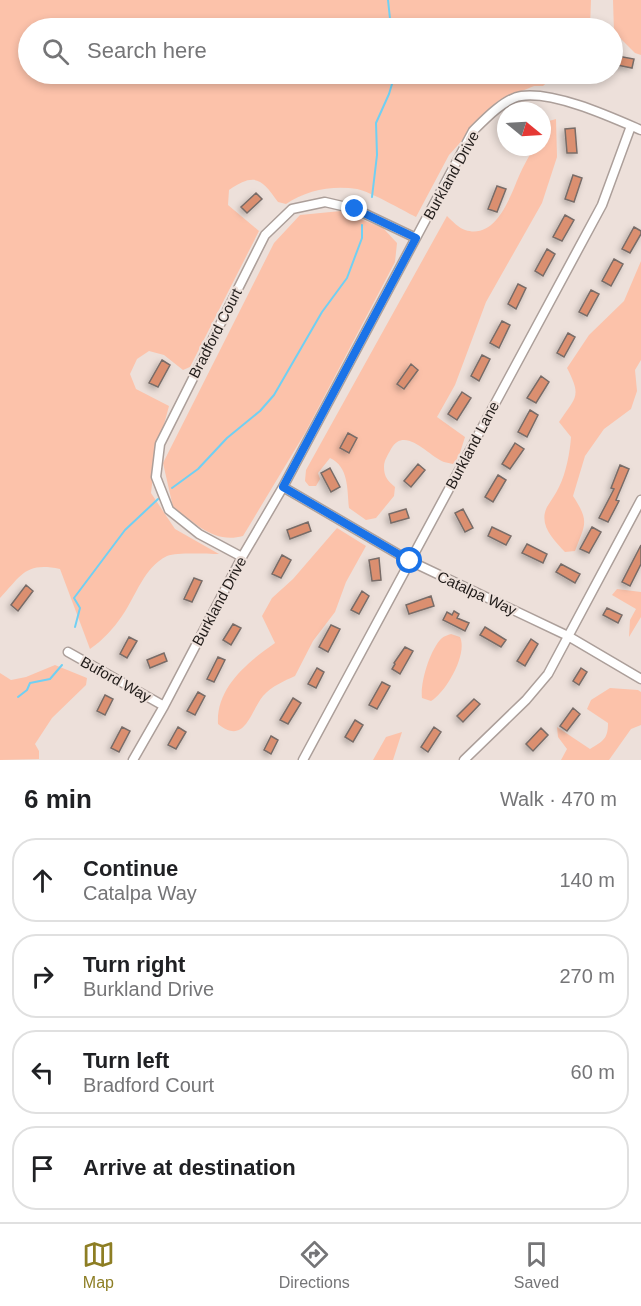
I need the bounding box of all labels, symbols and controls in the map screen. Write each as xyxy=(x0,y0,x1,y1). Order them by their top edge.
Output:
search box xyxy=(18,18,623,84)
icon: search xyxy=(39,35,72,68)
text: Search here xyxy=(87,38,207,63)
north arrow xyxy=(497,102,551,156)
street label: Burkland Drive xyxy=(420,128,482,222)
route end xyxy=(341,195,367,221)
street label: Bradford Court xyxy=(185,285,245,381)
street label: Burkland Lane xyxy=(442,398,502,492)
route start xyxy=(396,547,422,573)
street label: Burkland Drive xyxy=(188,554,250,648)
street label: Catalpa Way xyxy=(435,567,520,619)
street label: Buford Way xyxy=(78,653,155,706)
text: 6 min xyxy=(24,784,92,814)
text: Walk · 470 m xyxy=(500,788,617,810)
text: Continue xyxy=(83,856,178,881)
icon: ahead xyxy=(26,864,59,897)
text: 140 m xyxy=(559,869,615,891)
text: Catalpa Way xyxy=(83,882,197,904)
text: Turn right xyxy=(83,952,185,977)
icon: right xyxy=(26,960,59,993)
text: 270 m xyxy=(559,965,615,987)
text: Burkland Drive xyxy=(83,978,214,1000)
text: Turn left xyxy=(83,1048,169,1073)
icon: left xyxy=(26,1056,59,1089)
text: 60 m xyxy=(571,1061,615,1083)
text: Bradford Court xyxy=(83,1074,214,1096)
icon: arrive xyxy=(26,1152,59,1185)
text: Arrive at destination xyxy=(83,1155,296,1180)
tab: Map xyxy=(82,1238,115,1292)
tab: Directions xyxy=(279,1238,350,1292)
tab: Saved xyxy=(514,1238,559,1292)

